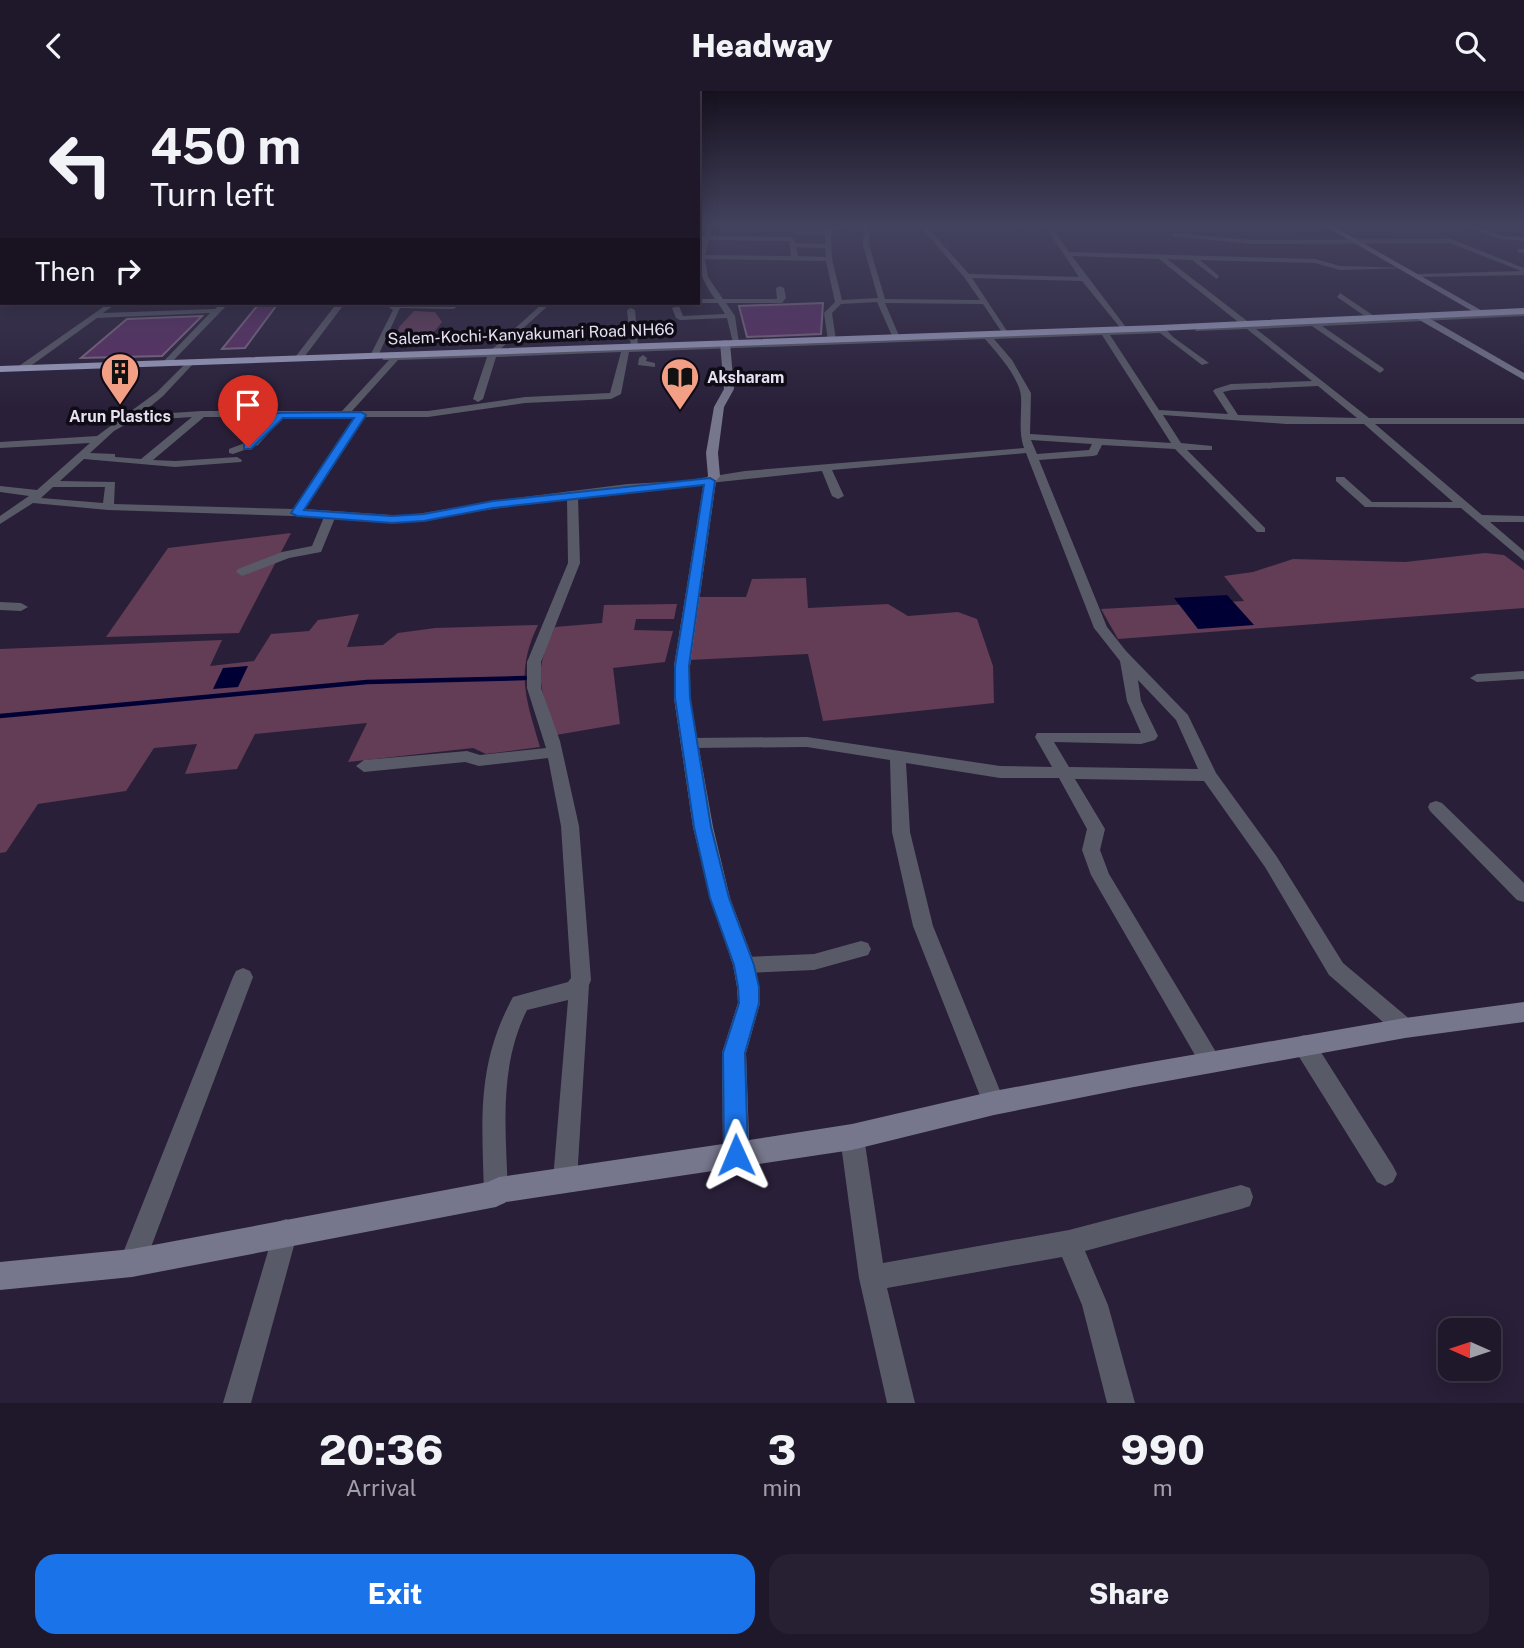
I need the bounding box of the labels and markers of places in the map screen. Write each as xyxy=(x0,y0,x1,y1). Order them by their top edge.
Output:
building icon: Arun Plastics xyxy=(99,351,141,406)
library icon: Aksharam xyxy=(659,356,701,411)
place label: Aksharam xyxy=(707,368,784,387)
pin xyxy=(218,375,278,447)
place label: Arun Plastics xyxy=(69,407,171,426)

